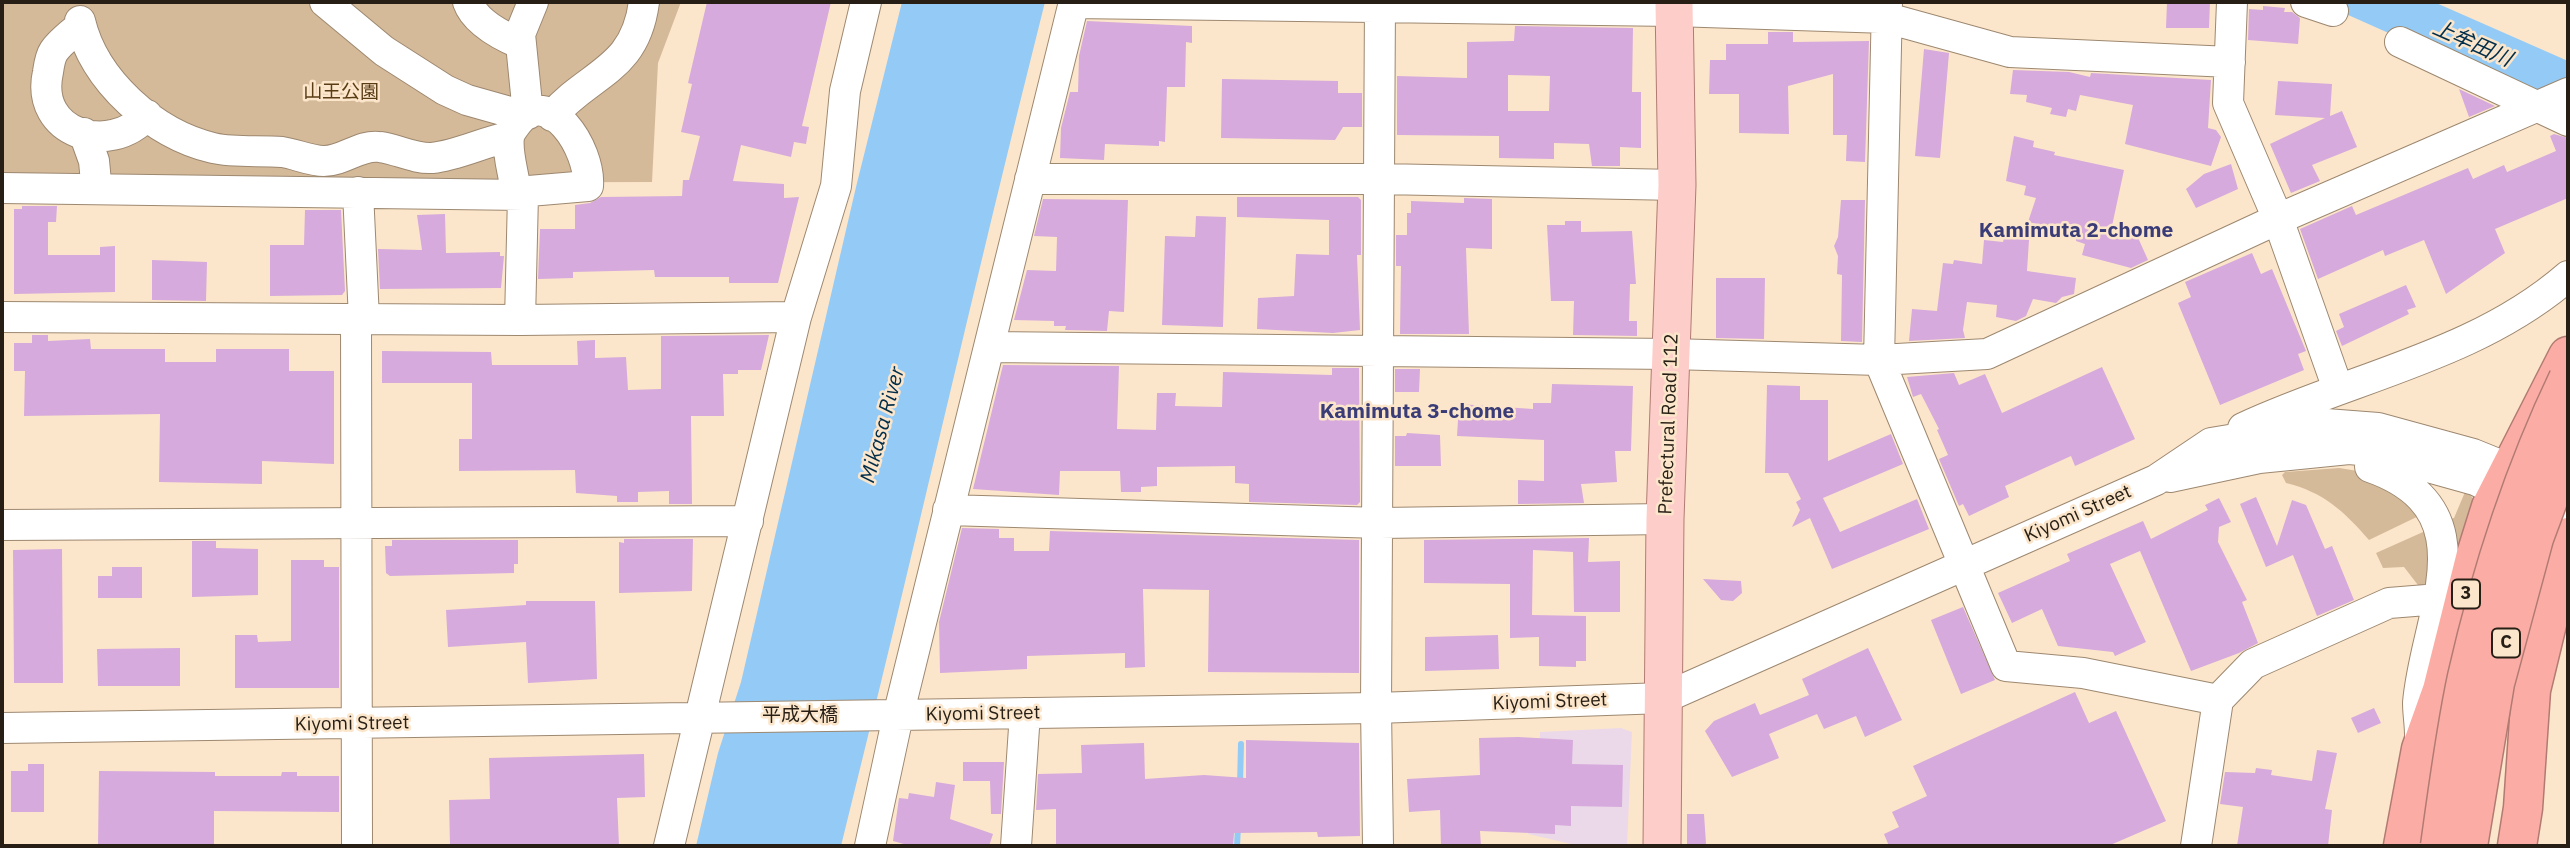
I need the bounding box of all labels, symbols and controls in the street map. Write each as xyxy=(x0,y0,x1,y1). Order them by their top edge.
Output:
water label: 上牟田川 xyxy=(2429,15,2515,73)
park label: 山王公園 xyxy=(303,82,379,104)
district label: Kamimuta 2-chome xyxy=(1979,218,2173,244)
street label: Prefectural Road 112 xyxy=(1654,333,1684,515)
water label: Mikasa River xyxy=(855,364,911,486)
district label: Kamimuta 3-chome xyxy=(1320,399,1514,425)
street label: Kiyomi Street xyxy=(2021,480,2135,548)
road number: 3 xyxy=(2452,580,2480,608)
road number: C xyxy=(2492,628,2520,658)
street label: Kiyomi Street xyxy=(1492,689,1608,715)
street label: Kiyomi Street xyxy=(925,702,1041,726)
street label: 平成大橋 xyxy=(762,705,838,727)
street label: Kiyomi Street xyxy=(294,712,410,736)

